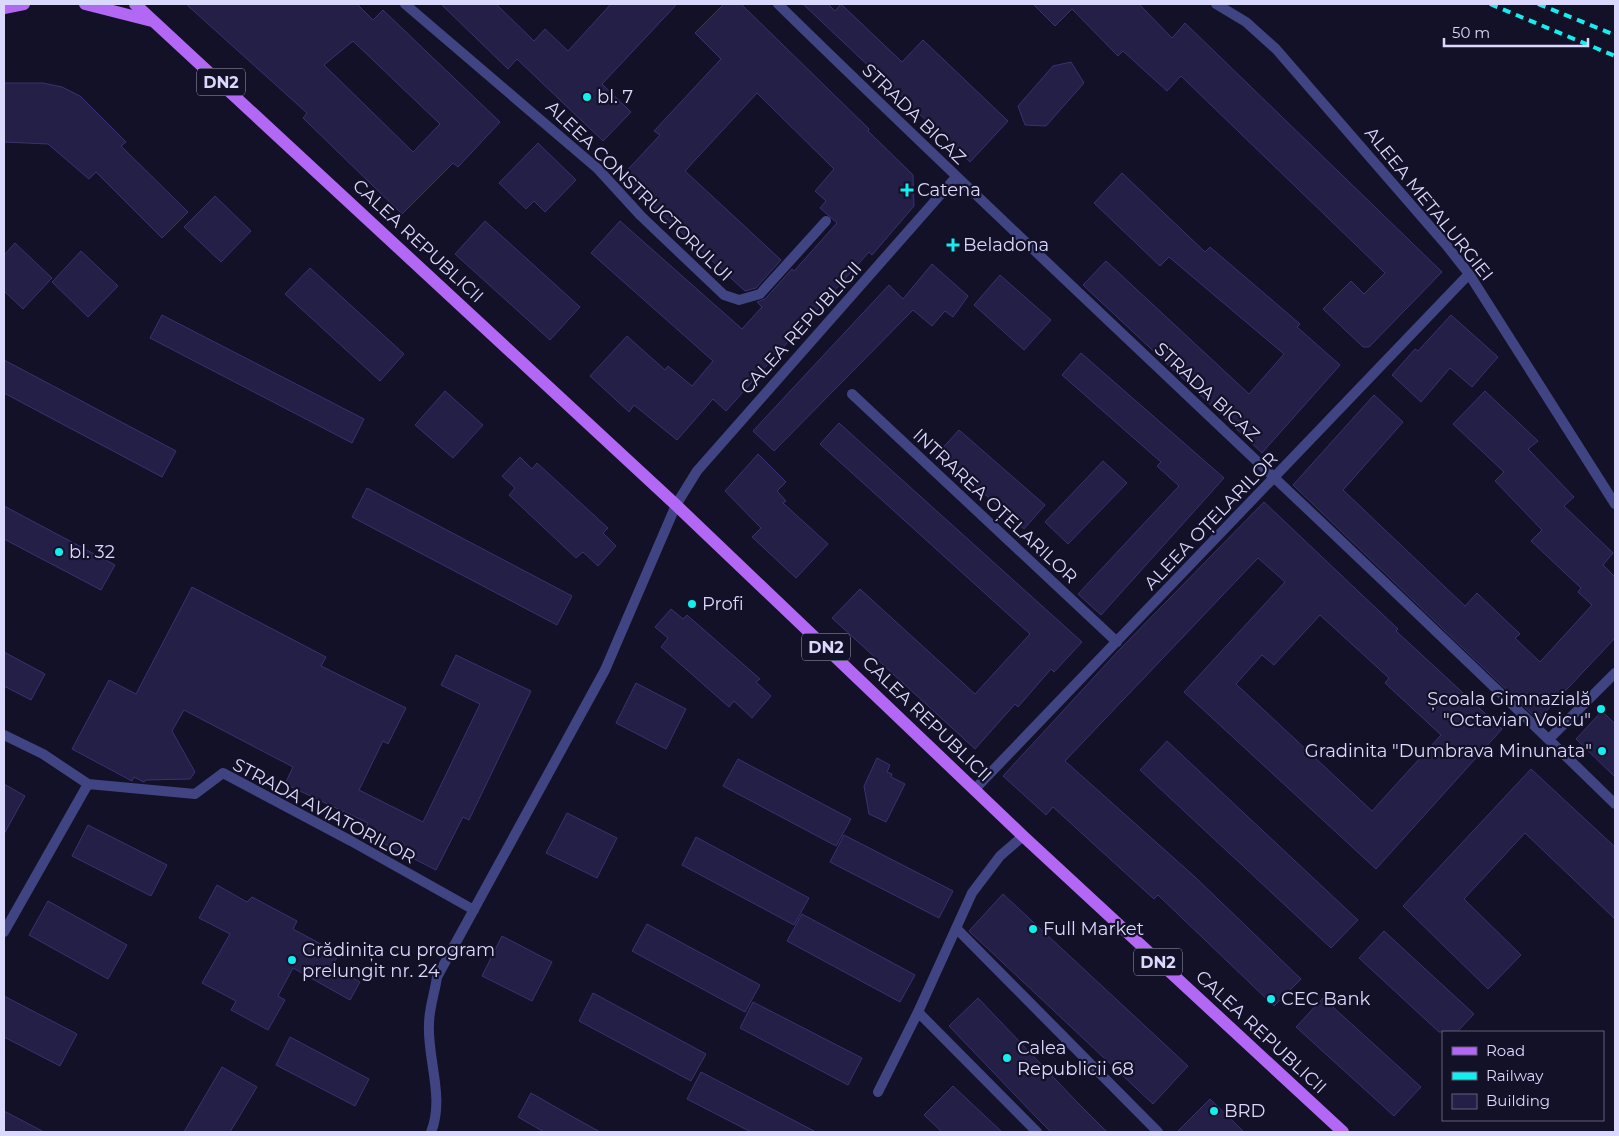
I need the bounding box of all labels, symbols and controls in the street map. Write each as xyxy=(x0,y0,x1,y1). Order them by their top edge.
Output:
scale bar xyxy=(1444,15,1588,47)
text: 50 m xyxy=(1452,23,1490,42)
street label: STRADA BICAZ xyxy=(858,59,971,169)
road number: DN2 xyxy=(197,68,245,95)
place label: bl. 7 xyxy=(597,86,633,108)
marker: bl. 7 xyxy=(581,91,593,103)
street label: ALEEA CONSTRUCTORULUI xyxy=(541,96,737,286)
street label: ALEEA METALURGIEI xyxy=(1360,123,1498,285)
street label: CALEA REPUBLICII xyxy=(348,175,488,307)
place label: Catena xyxy=(917,179,981,201)
marker: Catena xyxy=(901,184,913,196)
place label: Beladona xyxy=(963,234,1049,256)
marker: Beladona xyxy=(947,239,959,251)
street label: CALEA REPUBLICII xyxy=(736,257,866,399)
street label: STRADA BICAZ xyxy=(1150,338,1264,446)
street label: INTRAREA OȚELARILOR xyxy=(908,424,1082,589)
street label: ALEEA OȚELARILOR xyxy=(1140,448,1283,595)
place label: bl. 32 xyxy=(69,541,115,563)
marker: bl. 32 xyxy=(53,546,65,558)
place label: Profi xyxy=(702,593,744,615)
marker: Profi xyxy=(686,598,698,610)
road number: DN2 xyxy=(802,634,850,660)
street label: CALEA REPUBLICII xyxy=(858,652,996,786)
place label: Școala Gimnazială "Octavian Voicu" xyxy=(1427,688,1591,731)
marker: Școala Gimnazială "Octavian Voicu" xyxy=(1595,703,1607,715)
place label: Gradinita "Dumbrava Minunata" xyxy=(1305,740,1592,762)
marker: Gradinita "Dumbrava Minunata" xyxy=(1596,745,1608,757)
street label: STRADA AVIATORILOR xyxy=(229,753,419,869)
place label: Full Market xyxy=(1043,918,1144,940)
marker: Full Market xyxy=(1027,923,1039,935)
place label: Grădinița cu program prelungit nr. 24 xyxy=(302,939,495,982)
road number: DN2 xyxy=(1134,949,1182,976)
marker: Grădinița cu program prelungit nr. 24 xyxy=(286,954,298,966)
street label: CALEA REPUBLICII xyxy=(1191,966,1331,1098)
place label: CEC Bank xyxy=(1281,988,1371,1010)
marker: CEC Bank xyxy=(1265,993,1277,1005)
legend xyxy=(1442,1031,1604,1121)
place label: Calea Republicii 68 xyxy=(1017,1037,1134,1080)
text: Road xyxy=(1486,1041,1525,1060)
marker: Calea Republicii 68 xyxy=(1001,1052,1013,1064)
text: Railway xyxy=(1486,1066,1544,1085)
text: Building xyxy=(1486,1091,1550,1110)
place label: BRD xyxy=(1224,1100,1265,1122)
marker: BRD xyxy=(1208,1105,1220,1117)

